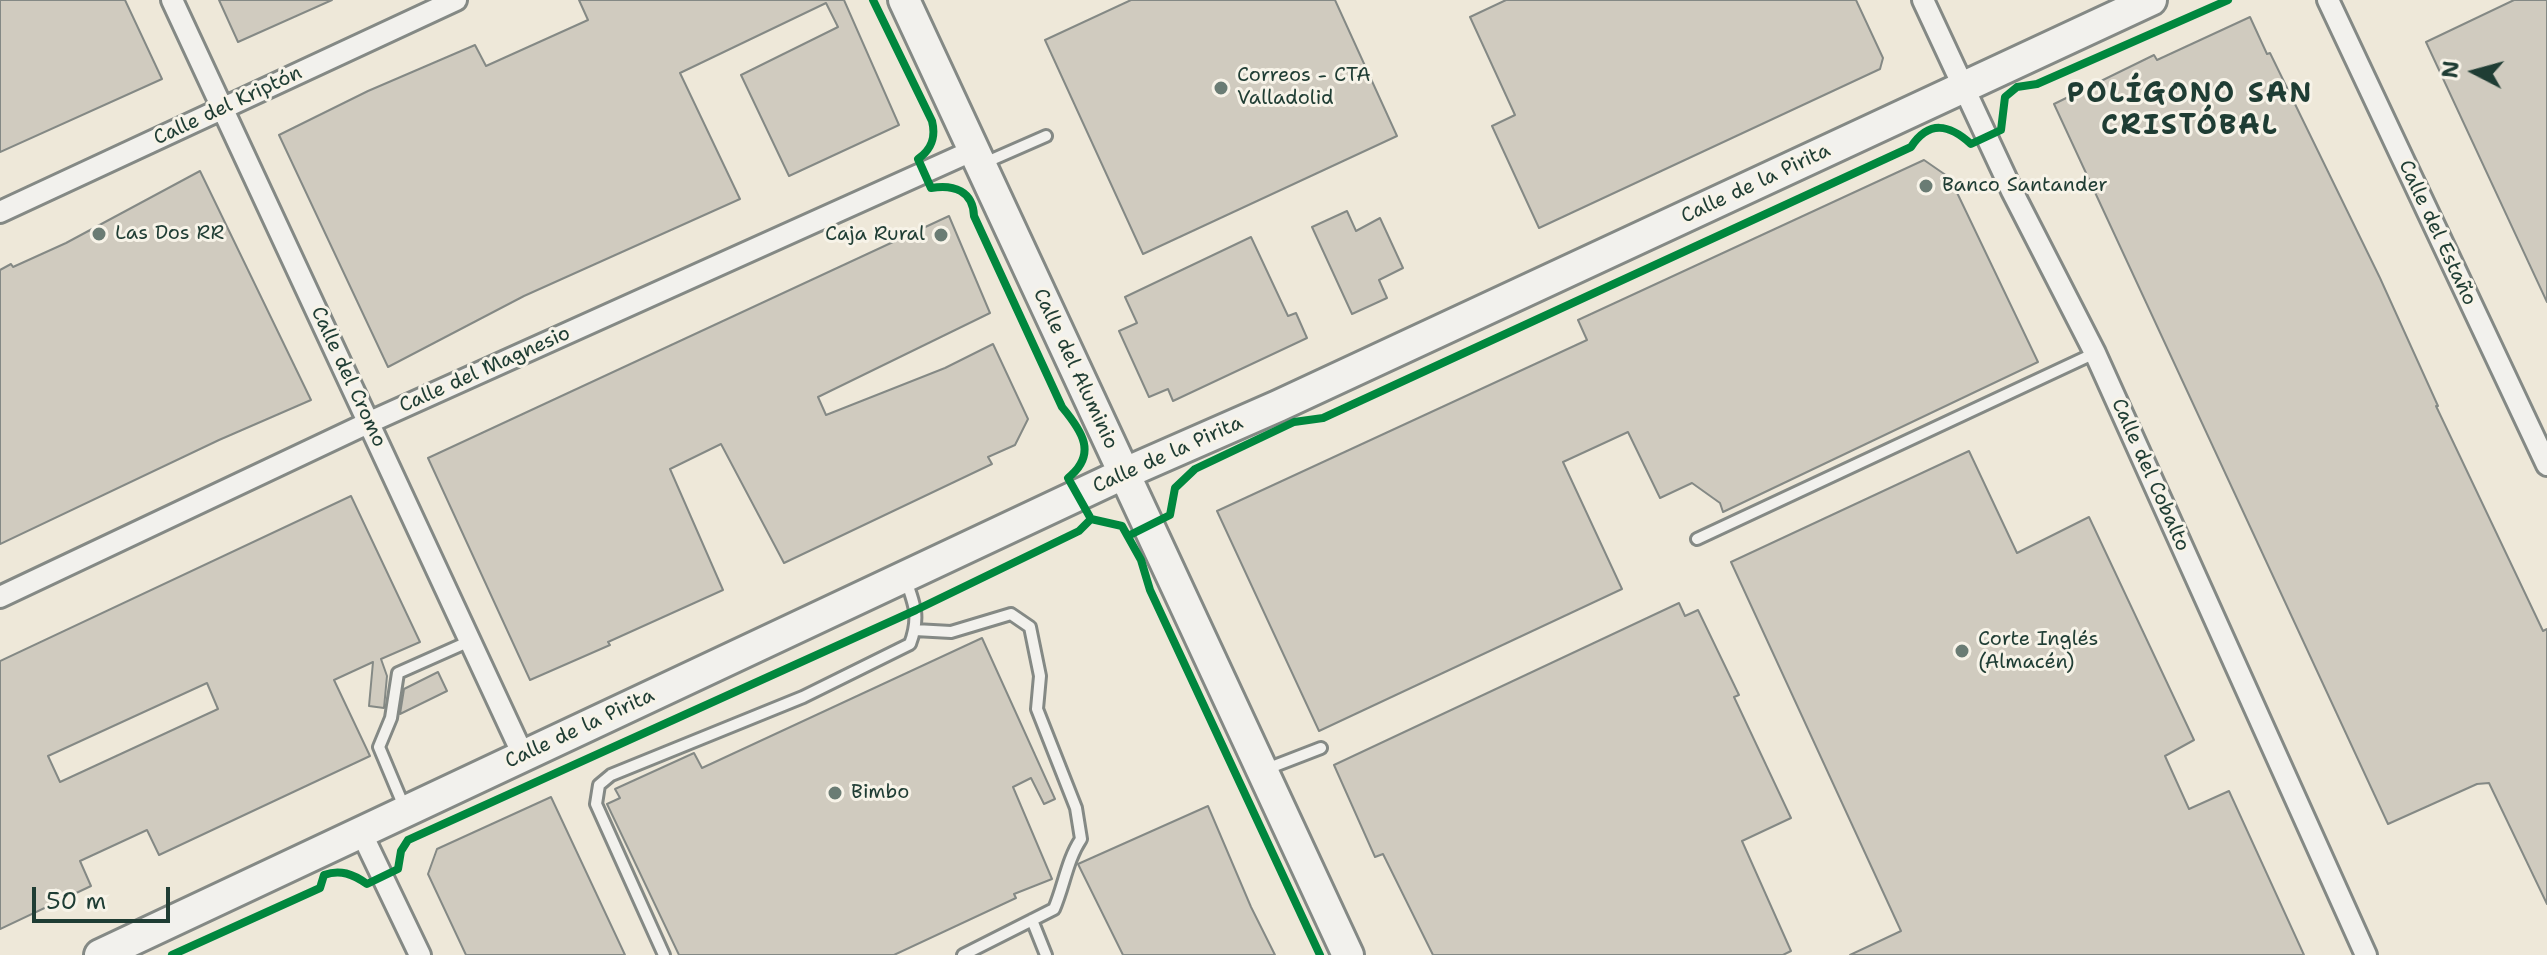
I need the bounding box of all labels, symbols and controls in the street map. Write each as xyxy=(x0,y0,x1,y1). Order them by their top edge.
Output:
north arrow xyxy=(2435,32,2515,112)
text: N xyxy=(2435,59,2466,80)
street label: Calle del Kriptón xyxy=(150,61,306,151)
place label: Correos - CTA Valladolid xyxy=(1237,64,1371,111)
district label: POLÍGONO SAN CRISTÓBAL xyxy=(2067,78,2313,144)
marker: Correos - CTA Valladolid xyxy=(1212,79,1230,97)
street label: Calle de la Pirita xyxy=(1678,139,1834,229)
street label: Calle del Estaño xyxy=(2393,157,2481,309)
place label: Banco Santander xyxy=(1942,174,2108,198)
marker: Banco Santander xyxy=(1917,177,1935,195)
place label: Las Dos RR xyxy=(115,222,224,246)
place label: Caja Rural xyxy=(825,223,925,247)
marker: Las Dos RR xyxy=(90,225,108,243)
marker: Caja Rural xyxy=(932,226,950,244)
street label: Calle del Aluminio xyxy=(1027,285,1123,453)
street label: Calle del Cromo xyxy=(305,303,391,451)
street label: Calle del Magnesio xyxy=(396,322,574,418)
street label: Calle del Cobalto xyxy=(2106,395,2194,555)
street label: Calle de la Pirita xyxy=(1089,411,1247,499)
place label: Corte Inglés (Almacén) xyxy=(1978,628,2098,675)
marker: Corte Inglés (Almacén) xyxy=(1953,642,1971,660)
street label: Calle de la Pirita xyxy=(502,684,658,774)
place label: Bimbo xyxy=(851,781,909,805)
marker: Bimbo xyxy=(826,784,844,802)
scale bar xyxy=(36,871,174,921)
text: 50 m xyxy=(46,885,106,917)

